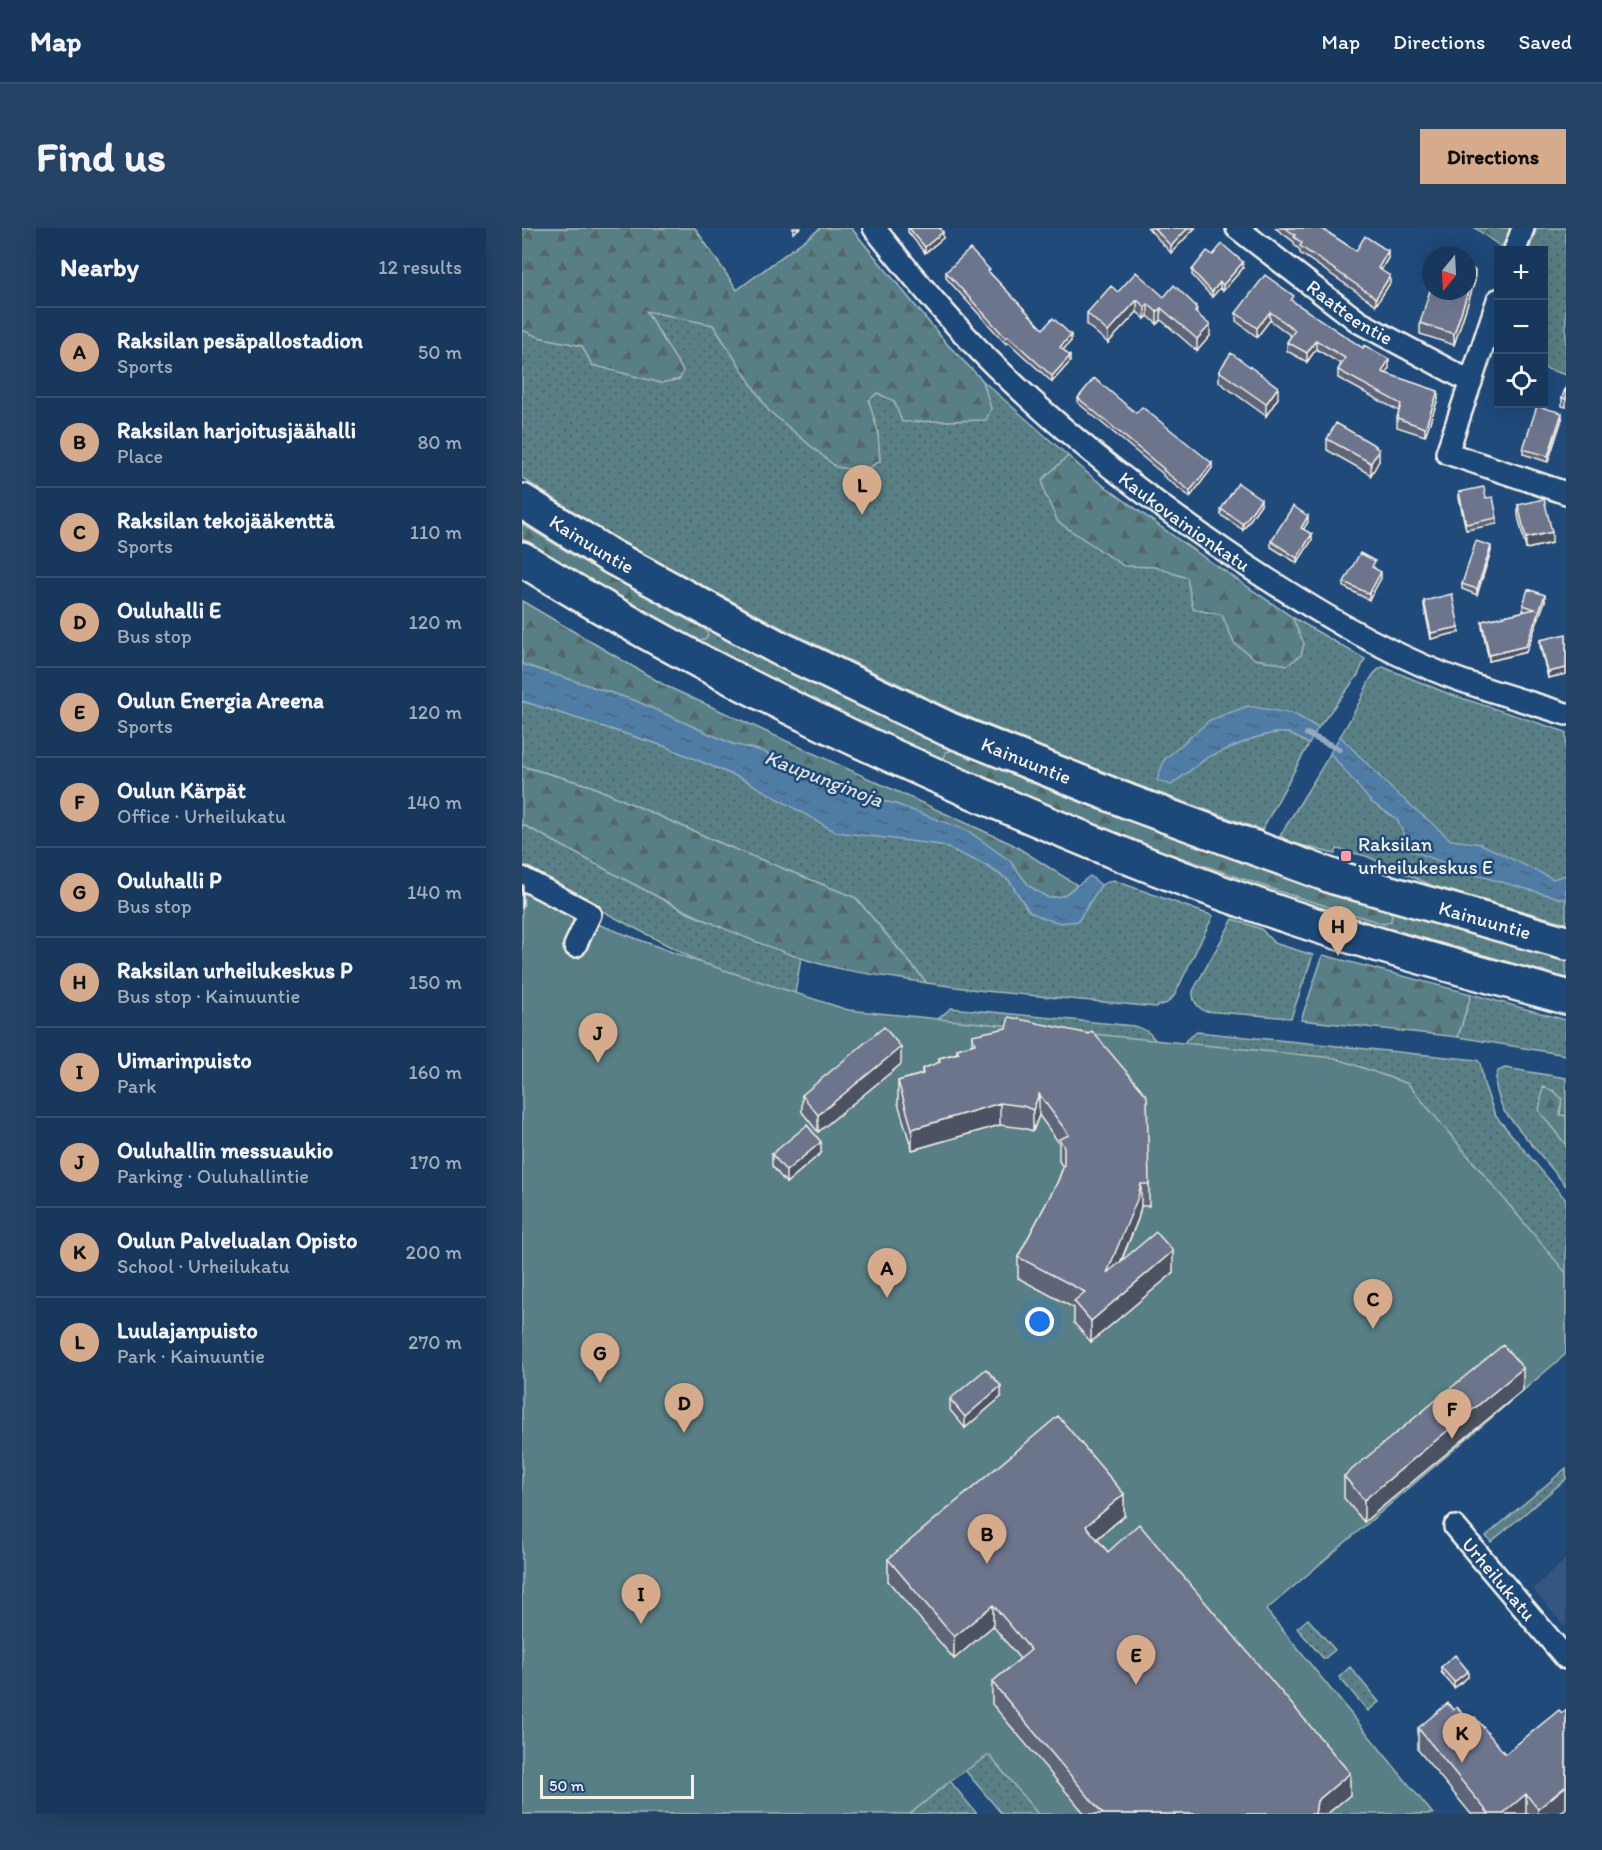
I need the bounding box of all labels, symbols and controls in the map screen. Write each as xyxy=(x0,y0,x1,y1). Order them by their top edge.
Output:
text: Map xyxy=(30,24,81,58)
text: Map xyxy=(1322,29,1360,54)
text: Directions xyxy=(1393,29,1485,54)
text: Saved xyxy=(1518,29,1572,54)
button: Directions xyxy=(1420,129,1566,184)
text: Find us xyxy=(36,131,166,182)
north arrow xyxy=(1422,246,1476,300)
map controls xyxy=(1494,246,1548,408)
button: + xyxy=(1494,246,1548,300)
text: Nearby xyxy=(60,251,139,283)
text: 12 results xyxy=(378,255,462,279)
street label: Raatteentie xyxy=(1302,274,1397,350)
button: − xyxy=(1494,300,1548,354)
text: Raksilan pesäpallostadion xyxy=(117,327,363,354)
text: A xyxy=(73,340,86,364)
text: 50 m xyxy=(418,340,462,364)
text: Sports xyxy=(117,354,173,378)
button: locate xyxy=(1494,354,1548,408)
text: Raksilan harjoitusjäähalli xyxy=(117,417,356,444)
text: B xyxy=(73,430,86,454)
text: 80 m xyxy=(417,430,462,454)
text: Place xyxy=(117,444,163,468)
pin: L xyxy=(842,466,882,515)
street label: Kaukovainionkatu xyxy=(1114,466,1255,577)
text: Raksilan tekojääkenttä xyxy=(117,507,335,534)
street label: Kainuuntie xyxy=(545,509,638,579)
text: C xyxy=(73,520,86,544)
text: 110 m xyxy=(410,520,462,544)
text: Sports xyxy=(117,534,173,558)
text: Ouluhalli E xyxy=(117,597,221,624)
text: D xyxy=(73,610,86,634)
text: 120 m xyxy=(409,610,462,634)
text: Bus stop xyxy=(117,624,192,648)
text: Oulun Energia Areena xyxy=(117,687,324,714)
text: E xyxy=(74,700,85,724)
text: 120 m xyxy=(409,700,462,724)
text: Sports xyxy=(117,714,173,738)
street label: Kainuuntie xyxy=(978,732,1075,789)
water label: Kaupunginoja xyxy=(761,744,887,812)
text: Oulun Kärpät xyxy=(117,777,246,804)
text: F xyxy=(74,790,85,814)
text: 140 m xyxy=(407,790,462,814)
text: Office · Urheilukatu xyxy=(117,804,286,828)
place label: Raksilan urheilukeskus E xyxy=(1358,832,1493,879)
marker: Raksilan urheilukeskus E xyxy=(1339,849,1353,863)
text: Ouluhalli P xyxy=(117,867,222,894)
text: G xyxy=(73,880,86,904)
text: 140 m xyxy=(407,880,462,904)
text: Bus stop xyxy=(117,894,192,918)
street label: Kainuuntie xyxy=(1436,895,1534,944)
pin: H xyxy=(1318,906,1358,956)
text: Raksilan urheilukeskus P xyxy=(117,957,353,984)
text: H xyxy=(73,970,86,994)
text: 150 m xyxy=(409,970,462,994)
text: Bus stop · Kainuuntie xyxy=(117,984,300,1008)
pin: J xyxy=(578,1014,618,1063)
text: Uimarinpuisto xyxy=(117,1047,252,1074)
text: I xyxy=(76,1060,83,1084)
text: 160 m xyxy=(409,1060,462,1084)
text: Park xyxy=(117,1074,156,1098)
text: Ouluhallin messuaukio xyxy=(117,1137,333,1164)
text: J xyxy=(75,1150,84,1174)
text: 170 m xyxy=(409,1150,462,1174)
text: Parking · Ouluhallintie xyxy=(117,1164,309,1188)
text: Oulun Palvelualan Opisto xyxy=(117,1227,357,1254)
text: K xyxy=(73,1240,86,1264)
text: 200 m xyxy=(406,1240,462,1264)
pin: A xyxy=(868,1248,907,1298)
text: School · Urheilukatu xyxy=(117,1254,290,1278)
pin: C xyxy=(1354,1280,1392,1329)
your location xyxy=(1025,1307,1054,1336)
text: Luulajanpuisto xyxy=(117,1317,258,1344)
text: L xyxy=(74,1330,85,1354)
text: 270 m xyxy=(408,1330,462,1354)
pin: G xyxy=(580,1334,620,1383)
text: Park · Kainuuntie xyxy=(117,1344,265,1368)
pin: D xyxy=(664,1384,704,1433)
pin: F xyxy=(1432,1390,1472,1439)
pin: B xyxy=(968,1514,1006,1564)
street label: Urheilukatu xyxy=(1457,1532,1541,1626)
pin: I xyxy=(622,1574,660,1624)
pin: E xyxy=(1116,1636,1156,1685)
pin: K xyxy=(1442,1714,1482,1763)
scale bar xyxy=(540,1772,694,1800)
text: 50 m xyxy=(549,1776,584,1795)

